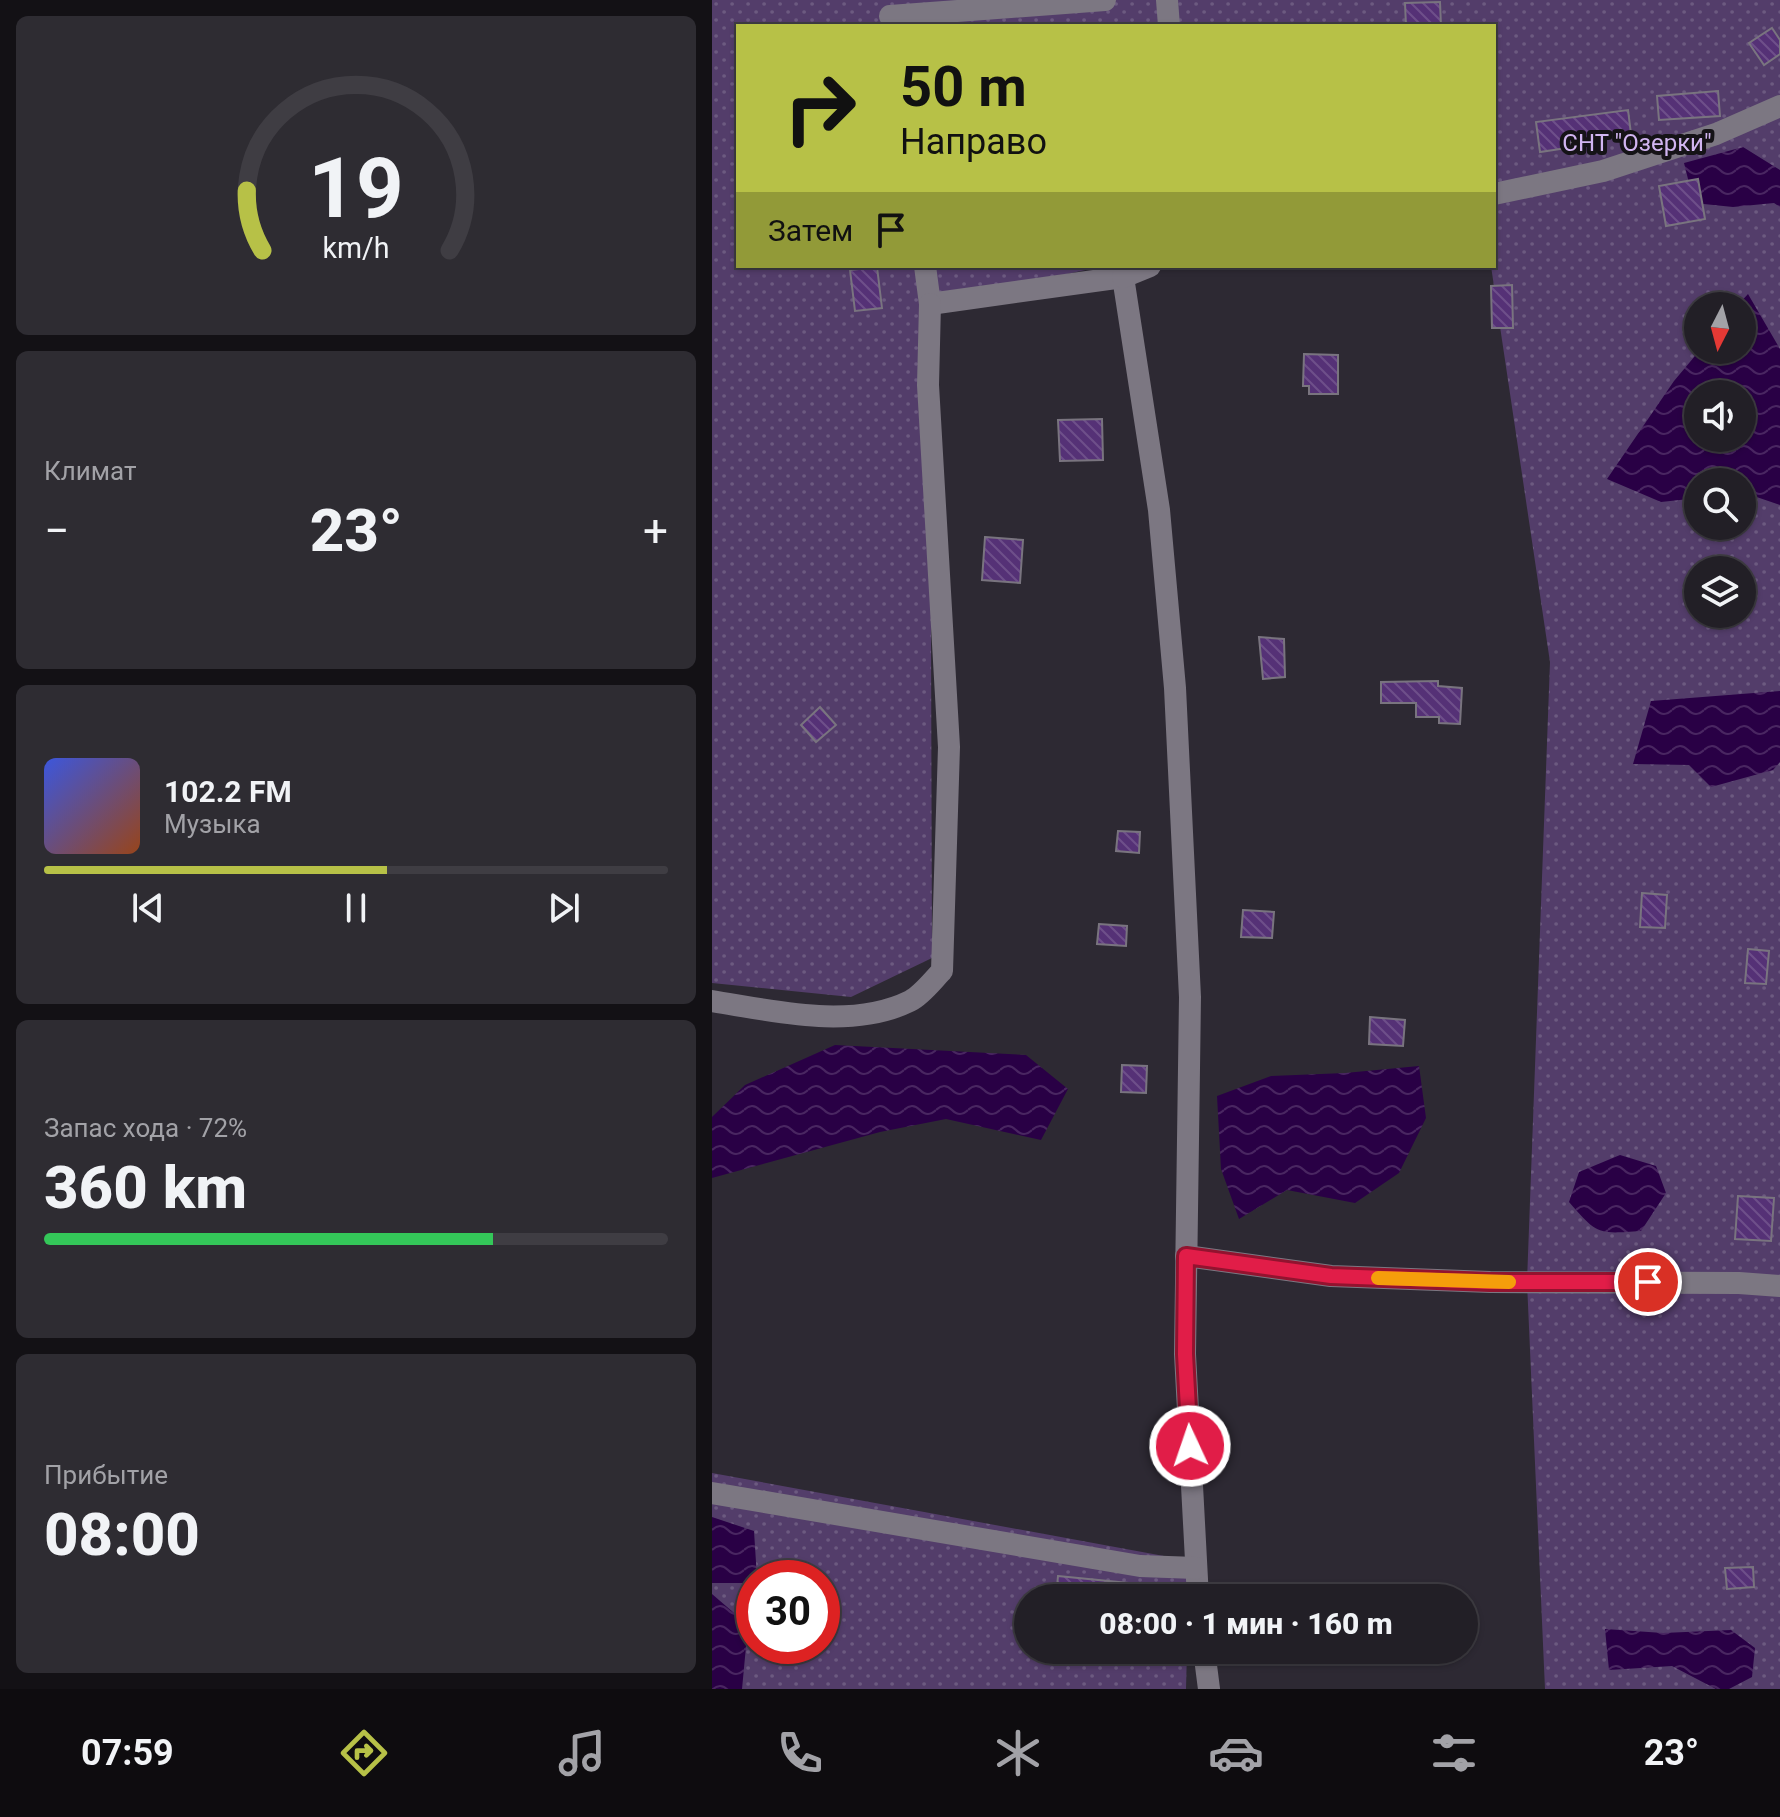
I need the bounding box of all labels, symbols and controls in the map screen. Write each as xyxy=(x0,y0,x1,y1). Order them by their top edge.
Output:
text: 50 m xyxy=(900,54,1027,120)
icon: right xyxy=(768,56,872,160)
text: Направо xyxy=(900,121,1047,163)
park label: СНТ "Озерки" xyxy=(1562,129,1712,157)
text: 19 xyxy=(308,140,404,237)
icon: arrive xyxy=(869,208,913,252)
text: Затем xyxy=(768,213,853,248)
text: km/h xyxy=(322,231,390,265)
north arrow xyxy=(1684,292,1756,364)
map controls xyxy=(1684,292,1756,628)
button: sound xyxy=(1684,380,1756,452)
text: Климат xyxy=(44,456,136,486)
button: search xyxy=(1684,468,1756,540)
text: 23° xyxy=(310,495,403,566)
text: − xyxy=(44,505,69,557)
text: + xyxy=(643,505,668,557)
button: layers xyxy=(1684,556,1756,628)
text: 102.2 FM xyxy=(164,774,292,809)
text: Музыка xyxy=(164,809,261,839)
icon: previous xyxy=(126,886,170,930)
icon: pause xyxy=(334,886,378,930)
icon: next xyxy=(542,886,586,930)
text: Запас хода · 72% xyxy=(44,1113,247,1143)
text: 360 km xyxy=(44,1152,247,1223)
pin xyxy=(1614,1248,1682,1316)
icon: arrive xyxy=(1626,1260,1670,1304)
position arrow xyxy=(1148,1404,1232,1488)
text: Прибытие xyxy=(44,1460,168,1490)
text: 08:00 xyxy=(44,1499,200,1570)
speed limit sign: 30 xyxy=(736,1560,840,1664)
text: 08:00 · 1 мин · 160 m xyxy=(1099,1606,1393,1641)
icon: directions xyxy=(336,1725,392,1781)
icon: music xyxy=(554,1725,610,1781)
icon: phone xyxy=(772,1725,828,1781)
icon: climate xyxy=(990,1725,1046,1781)
icon: car xyxy=(1208,1725,1264,1781)
icon: filters xyxy=(1426,1725,1482,1781)
text: 07:59 xyxy=(81,1732,174,1774)
text: 23° xyxy=(1644,1732,1699,1774)

